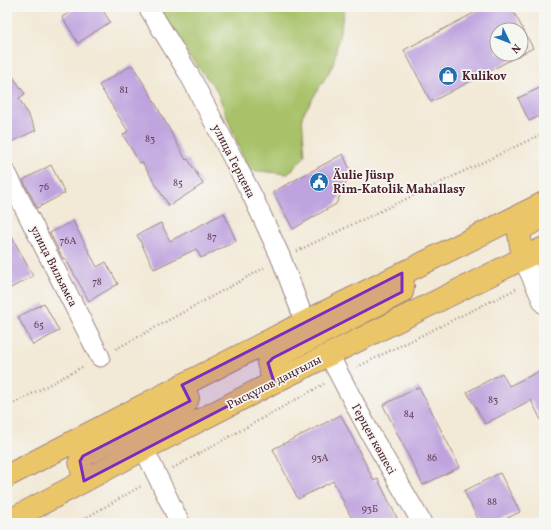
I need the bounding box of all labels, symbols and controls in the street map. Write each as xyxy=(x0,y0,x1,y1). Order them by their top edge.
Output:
north arrow xyxy=(489,22,529,62)
text: N xyxy=(507,40,523,56)
shop icon: Kulikov xyxy=(437,65,459,87)
place label: Kulikov xyxy=(462,69,507,85)
house number: 81 xyxy=(120,83,129,97)
street label: улица Герцена xyxy=(208,122,259,201)
house number: 83 xyxy=(145,132,155,146)
place label: Äulie Jüsıp Rim-Katolik Mahallasy xyxy=(333,168,466,198)
public building icon: Äulie Jüsıp Rim-Katolik Mahallasy xyxy=(308,171,330,193)
house number: 85 xyxy=(173,176,183,190)
house number: 76 xyxy=(39,180,49,194)
street label: улица Вильямса xyxy=(26,223,80,310)
house number: 87 xyxy=(207,230,217,244)
house number: 76А xyxy=(60,234,76,248)
house number: 78 xyxy=(92,275,102,289)
house number: 65 xyxy=(34,318,44,332)
street label: Рысқұлов даңғылы xyxy=(225,352,325,414)
house number: 83 xyxy=(488,393,498,407)
street label: Герцен көшесі xyxy=(347,401,399,478)
house number: 84 xyxy=(404,407,414,421)
house number: 93А xyxy=(311,451,329,465)
house number: 86 xyxy=(427,451,437,465)
house number: 88 xyxy=(487,495,497,509)
house number: 93Б xyxy=(362,502,378,516)

